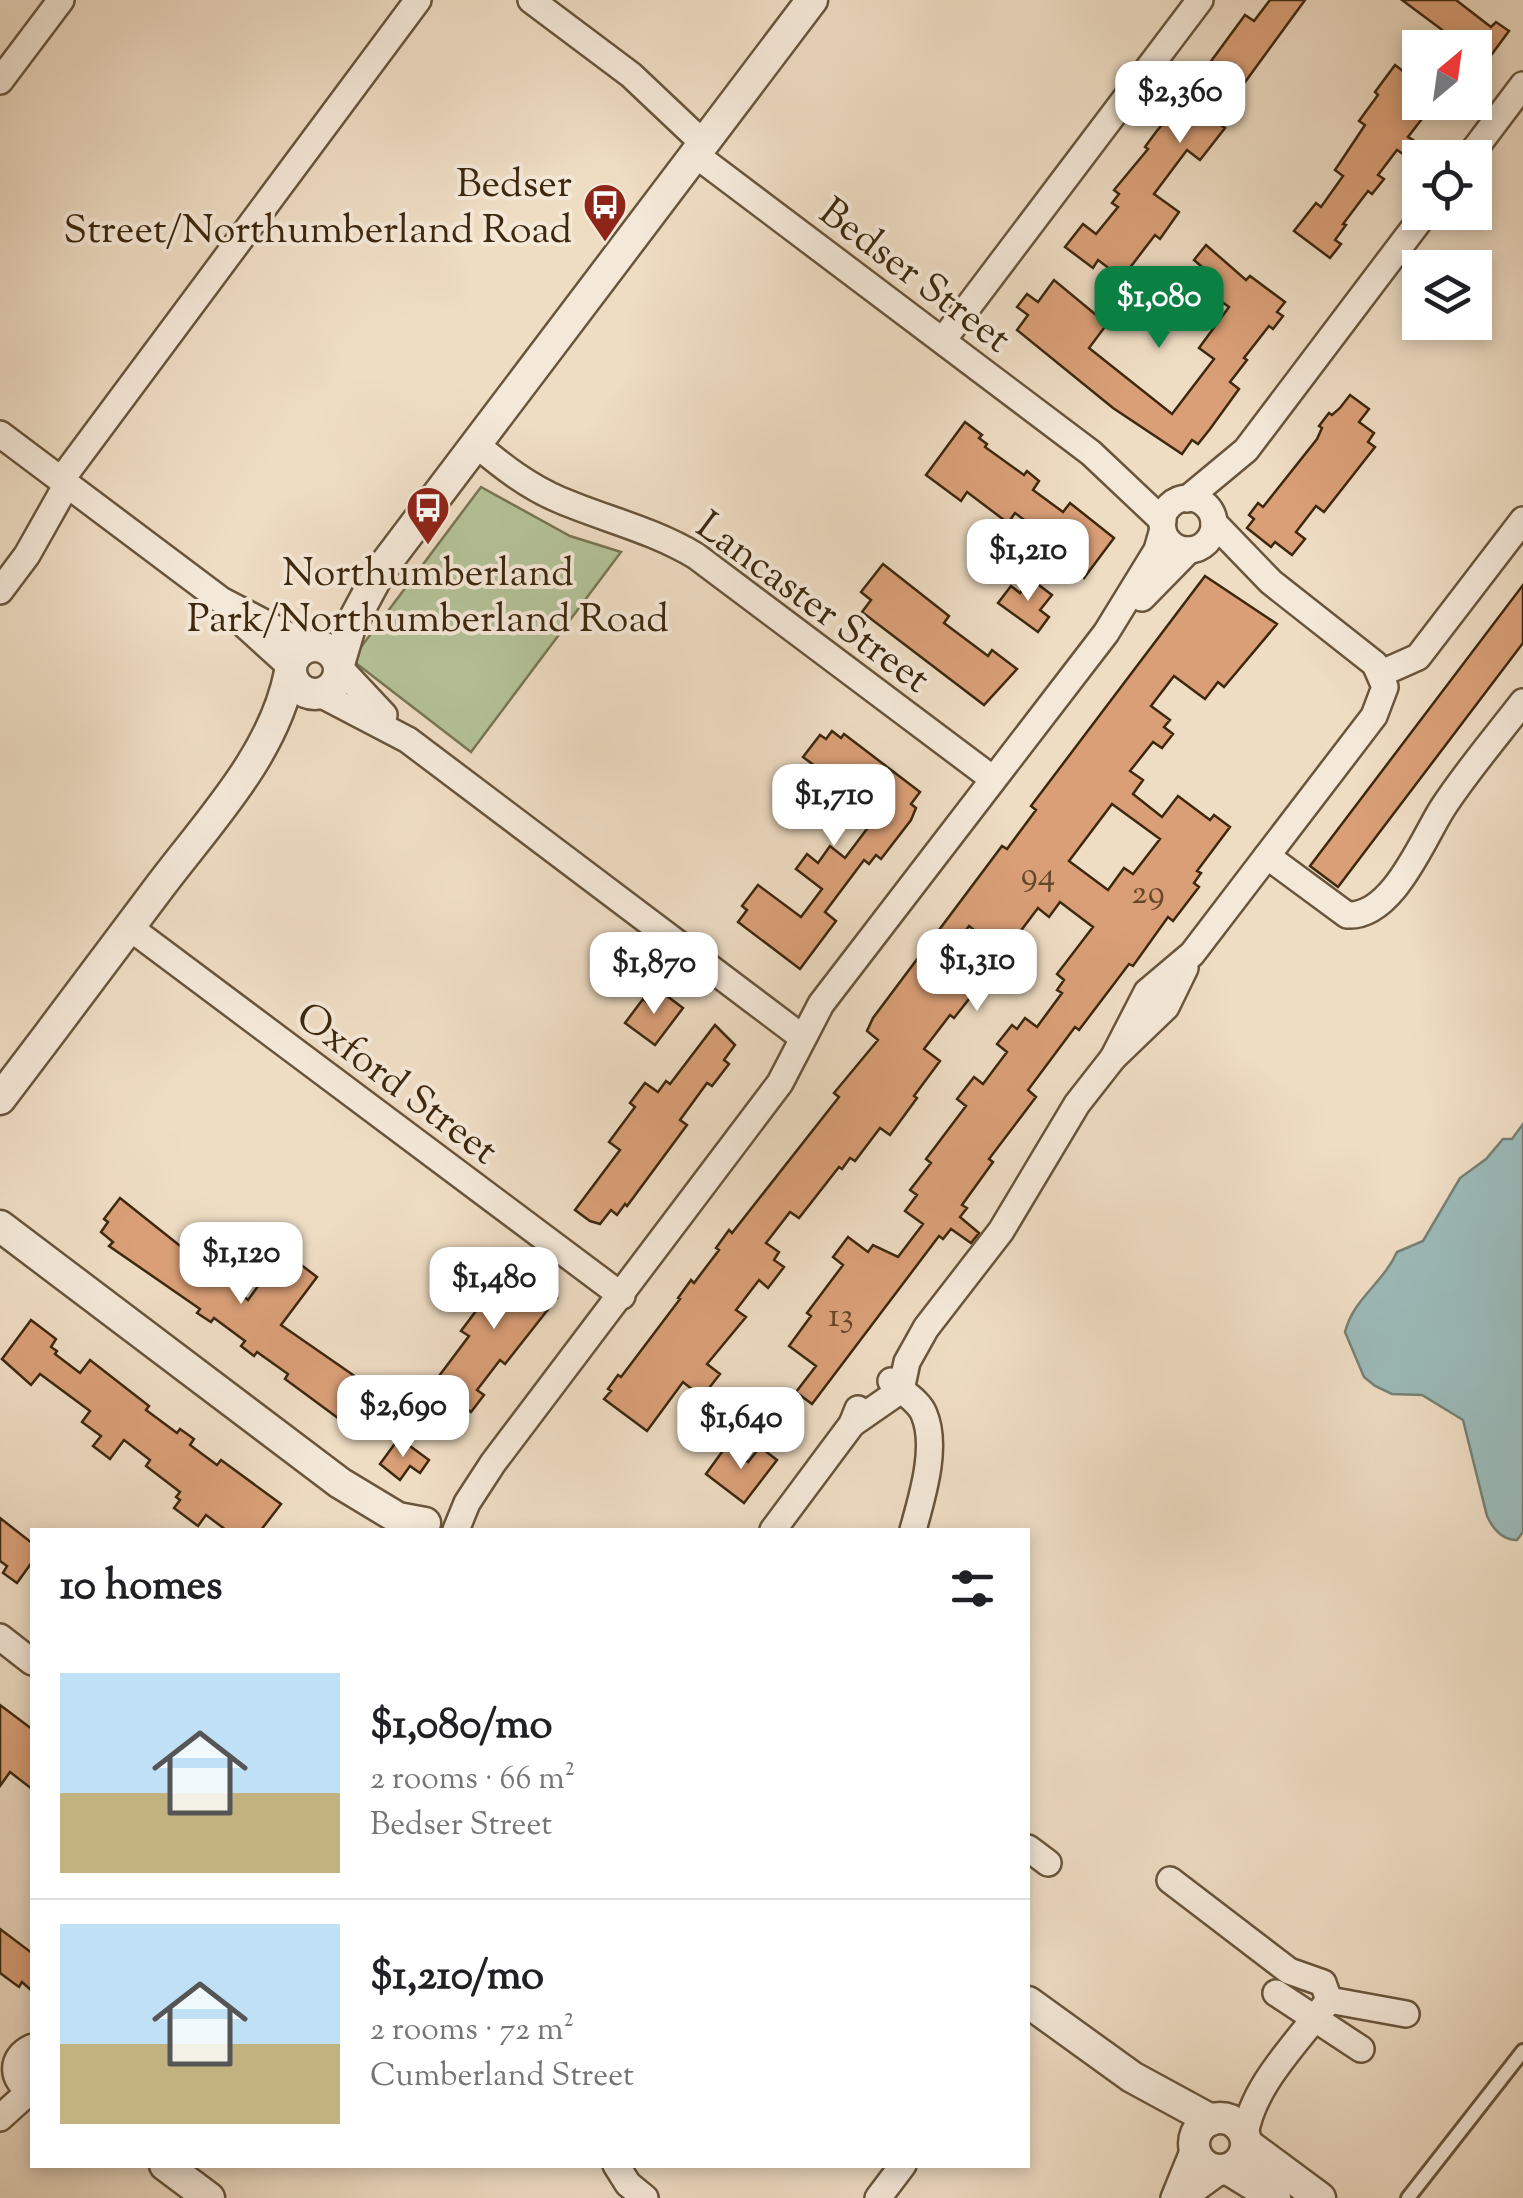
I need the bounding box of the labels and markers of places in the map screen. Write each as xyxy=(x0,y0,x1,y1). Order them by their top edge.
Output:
pin: $2,360 xyxy=(1099,61,1261,146)
place label: Bedser Street/Northumberland Road xyxy=(63,158,572,261)
bus stop icon: Bedser Street/Northumberland Road xyxy=(582,182,628,243)
pin: $1,080 xyxy=(1078,266,1240,351)
bus stop icon: Northumberland Park/Northumberland Road xyxy=(405,485,451,546)
pin: $1,210 xyxy=(947,519,1109,604)
place label: Northumberland Park/Northumberland Road xyxy=(187,547,669,650)
pin: $1,710 xyxy=(753,764,915,849)
pin: $1,310 xyxy=(896,929,1058,1014)
pin: $1,870 xyxy=(573,932,735,1017)
pin: $1,120 xyxy=(160,1222,322,1307)
pin: $1,480 xyxy=(413,1247,575,1332)
pin: $2,690 xyxy=(322,1375,484,1460)
pin: $1,640 xyxy=(660,1387,822,1472)

